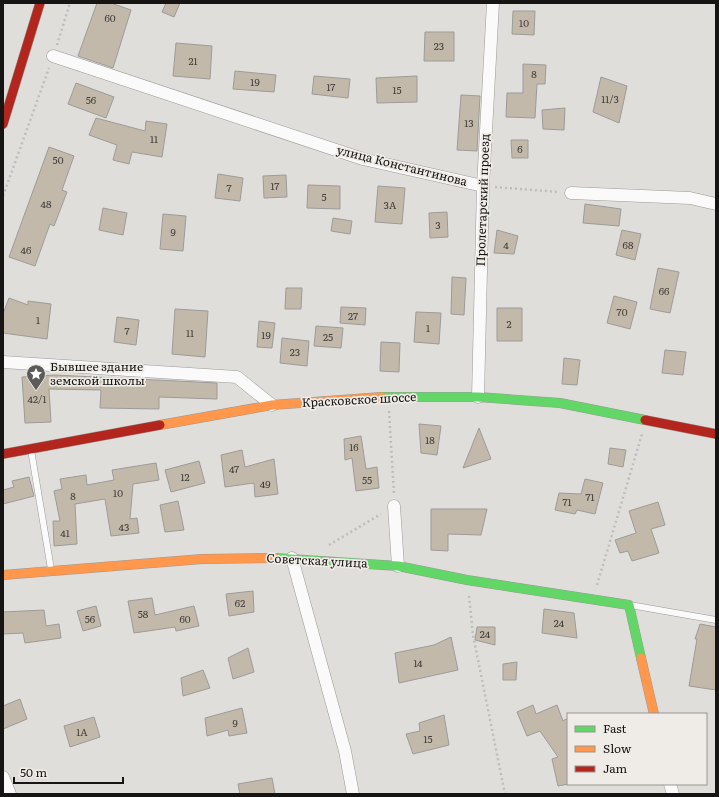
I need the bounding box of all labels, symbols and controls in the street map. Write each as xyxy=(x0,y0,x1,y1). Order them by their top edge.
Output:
house number: 60 xyxy=(104,10,116,25)
house number: 10 xyxy=(519,15,529,30)
house number: 23 xyxy=(434,38,444,53)
house number: 21 xyxy=(188,53,198,68)
house number: 8 xyxy=(531,66,537,81)
house number: 19 xyxy=(250,74,260,89)
house number: 17 xyxy=(327,79,335,94)
house number: 15 xyxy=(392,82,402,97)
house number: 11/3 xyxy=(601,91,619,106)
house number: 56 xyxy=(86,92,97,107)
house number: 13 xyxy=(464,115,474,130)
house number: 11 xyxy=(150,131,158,146)
street label: Пролетарский проезд xyxy=(471,133,493,267)
street label: улица Константинова xyxy=(335,140,470,190)
house number: 6 xyxy=(517,141,523,156)
house number: 50 xyxy=(53,152,64,167)
house number: 17 xyxy=(271,178,279,193)
house number: 7 xyxy=(226,180,232,195)
house number: 5 xyxy=(321,189,327,204)
house number: 48 xyxy=(40,196,52,211)
house number: 3А xyxy=(384,197,397,212)
house number: 3 xyxy=(435,217,441,232)
house number: 9 xyxy=(170,224,176,239)
house number: 4 xyxy=(503,237,509,252)
house number: 68 xyxy=(623,237,634,252)
house number: 46 xyxy=(21,242,32,257)
house number: 66 xyxy=(659,283,670,298)
house number: 70 xyxy=(617,304,628,319)
house number: 27 xyxy=(348,308,358,323)
house number: 1 xyxy=(36,312,40,327)
house number: 2 xyxy=(506,316,512,331)
house number: 1 xyxy=(426,320,430,335)
house number: 7 xyxy=(124,323,130,338)
house number: 11 xyxy=(186,325,194,340)
house number: 19 xyxy=(261,327,271,342)
house number: 25 xyxy=(323,329,333,344)
house number: 23 xyxy=(290,344,300,359)
place label: Бывшее здание земской школы xyxy=(50,357,145,389)
place icon: Бывшее здание земской школы xyxy=(25,363,47,391)
street label: Красковское шоссе xyxy=(301,387,417,411)
house number: 42/1 xyxy=(28,391,46,406)
house number: 18 xyxy=(425,432,435,447)
house number: 16 xyxy=(349,439,359,454)
house number: 47 xyxy=(229,461,239,476)
house number: 12 xyxy=(180,469,190,484)
house number: 55 xyxy=(362,472,372,487)
house number: 49 xyxy=(260,476,270,491)
house number: 10 xyxy=(113,485,123,500)
house number: 8 xyxy=(70,488,76,503)
house number: 71 xyxy=(585,489,595,504)
house number: 71 xyxy=(562,494,572,509)
house number: 43 xyxy=(119,519,129,534)
house number: 41 xyxy=(60,525,70,540)
street label: Советская улица xyxy=(266,548,369,572)
house number: 62 xyxy=(235,595,245,610)
house number: 58 xyxy=(138,606,149,621)
house number: 56 xyxy=(85,611,96,626)
house number: 60 xyxy=(179,611,191,626)
house number: 24 xyxy=(554,615,565,630)
house number: 24 xyxy=(480,626,491,641)
house number: 14 xyxy=(413,655,423,670)
legend xyxy=(567,713,707,785)
house number: 9 xyxy=(232,715,238,730)
text: Fast xyxy=(603,719,627,737)
house number: 1А xyxy=(76,724,88,739)
house number: 15 xyxy=(423,731,433,746)
text: Slow xyxy=(603,739,632,757)
scale bar xyxy=(14,759,123,785)
text: Jam xyxy=(603,759,628,777)
text: 50 m xyxy=(20,763,47,781)

